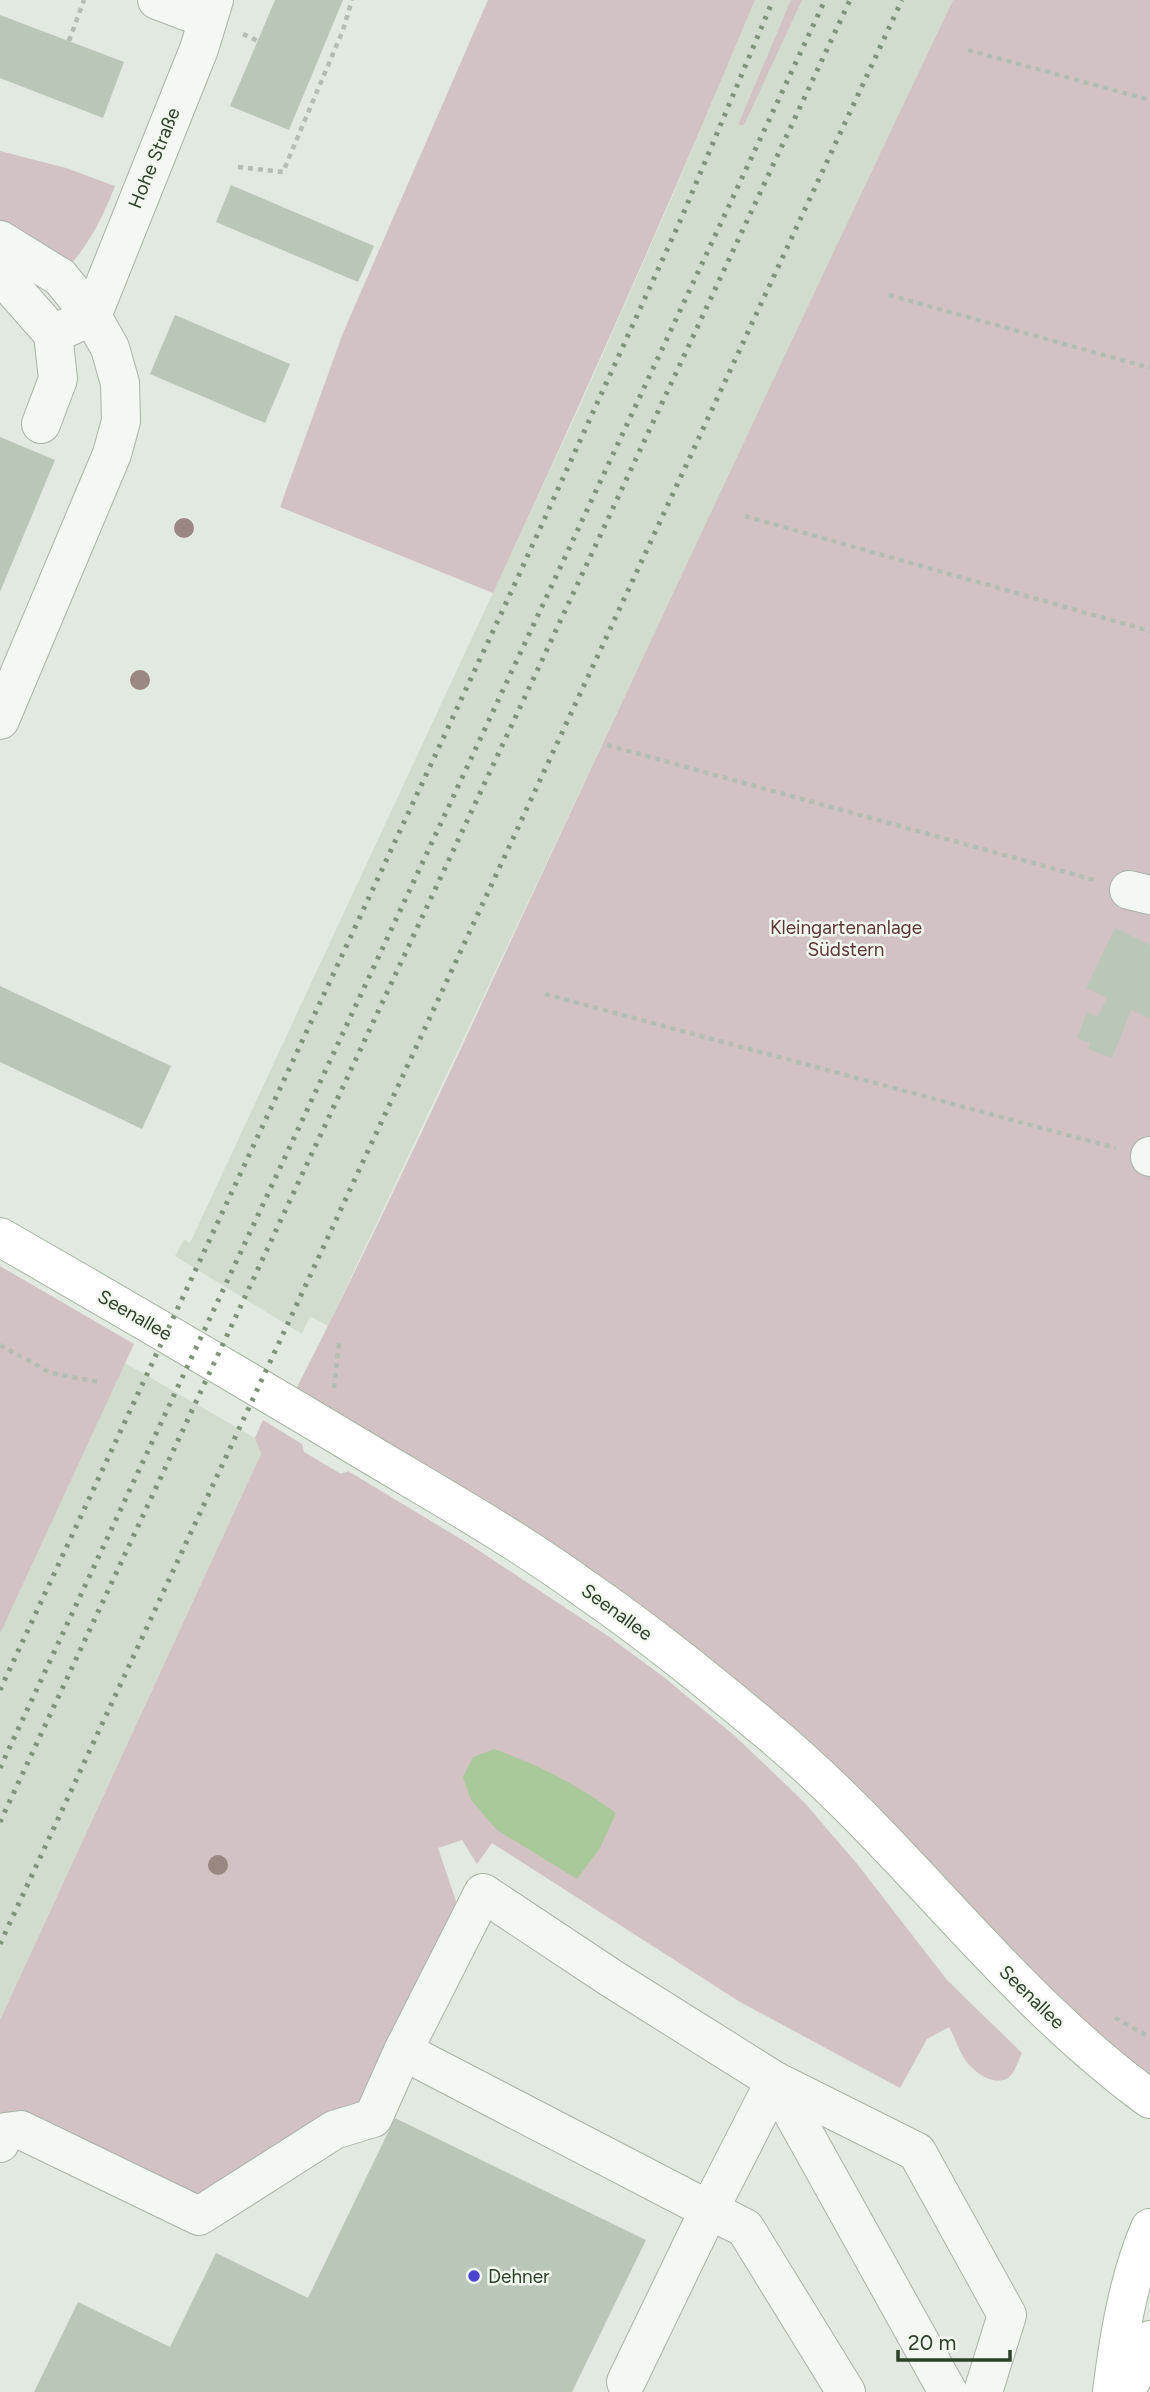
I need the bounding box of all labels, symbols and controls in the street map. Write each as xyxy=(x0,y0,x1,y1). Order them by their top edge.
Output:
street label: Hohe Straße xyxy=(123,104,185,212)
park label: Kleingartenanlage Südstern xyxy=(770,916,922,961)
street label: Seenallee xyxy=(94,1285,176,1345)
street label: Seenallee xyxy=(577,1579,657,1645)
street label: Seenallee xyxy=(995,1960,1069,2034)
place label: Dehner xyxy=(488,2265,550,2288)
marker: Dehner xyxy=(466,2268,482,2284)
scale bar xyxy=(898,2318,1010,2362)
text: 20 m xyxy=(908,2330,956,2355)

